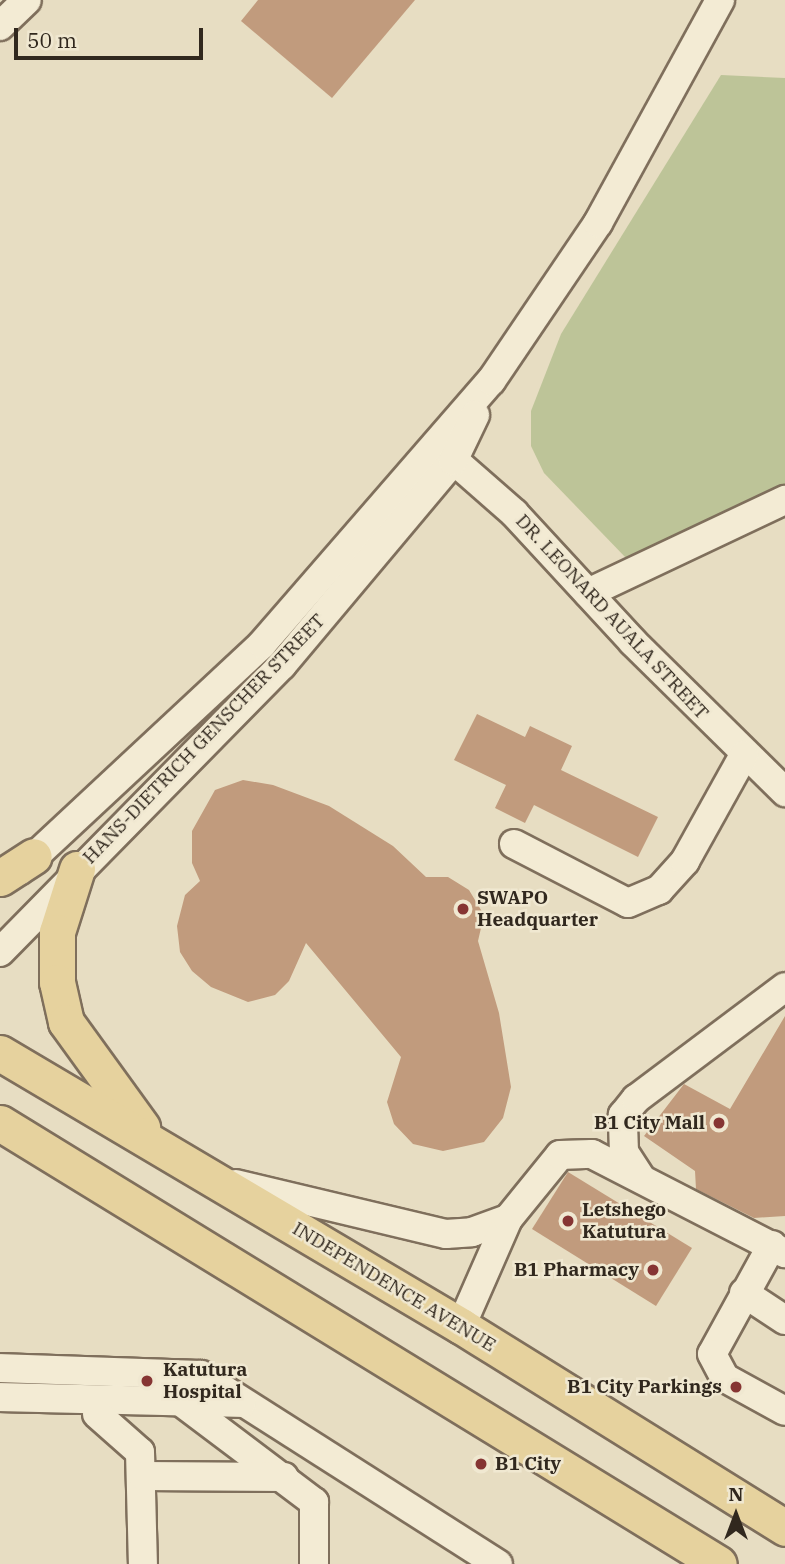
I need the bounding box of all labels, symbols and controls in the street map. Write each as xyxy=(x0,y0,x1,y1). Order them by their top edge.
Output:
scale bar xyxy=(18,14,206,58)
text: 50 m xyxy=(27,26,77,54)
street label: DR. LEONARD AUALA STREET xyxy=(511,510,713,724)
street label: HANS-DIETRICH GENSCHER STREET xyxy=(78,609,330,869)
place label: SWAPO Headquarter xyxy=(477,887,598,931)
marker: SWAPO Headquarter xyxy=(455,901,471,917)
place label: B1 City Mall xyxy=(594,1112,705,1134)
marker: B1 City Mall xyxy=(711,1115,727,1131)
place label: Letshego Katutura xyxy=(582,1199,666,1243)
marker: Letshego Katutura xyxy=(560,1213,576,1229)
street label: INDEPENDENCE AVENUE xyxy=(288,1217,500,1357)
place label: B1 Pharmacy xyxy=(514,1259,639,1281)
marker: B1 Pharmacy xyxy=(645,1262,661,1278)
place label: Katutura Hospital xyxy=(163,1359,247,1403)
marker: Katutura Hospital xyxy=(137,1371,157,1391)
place label: B1 City Parkings xyxy=(567,1376,722,1398)
marker: B1 City Parkings xyxy=(728,1379,744,1395)
place label: B1 City xyxy=(495,1453,561,1475)
marker: B1 City xyxy=(473,1456,489,1472)
north arrow xyxy=(701,1480,771,1550)
text: N xyxy=(728,1482,744,1506)

